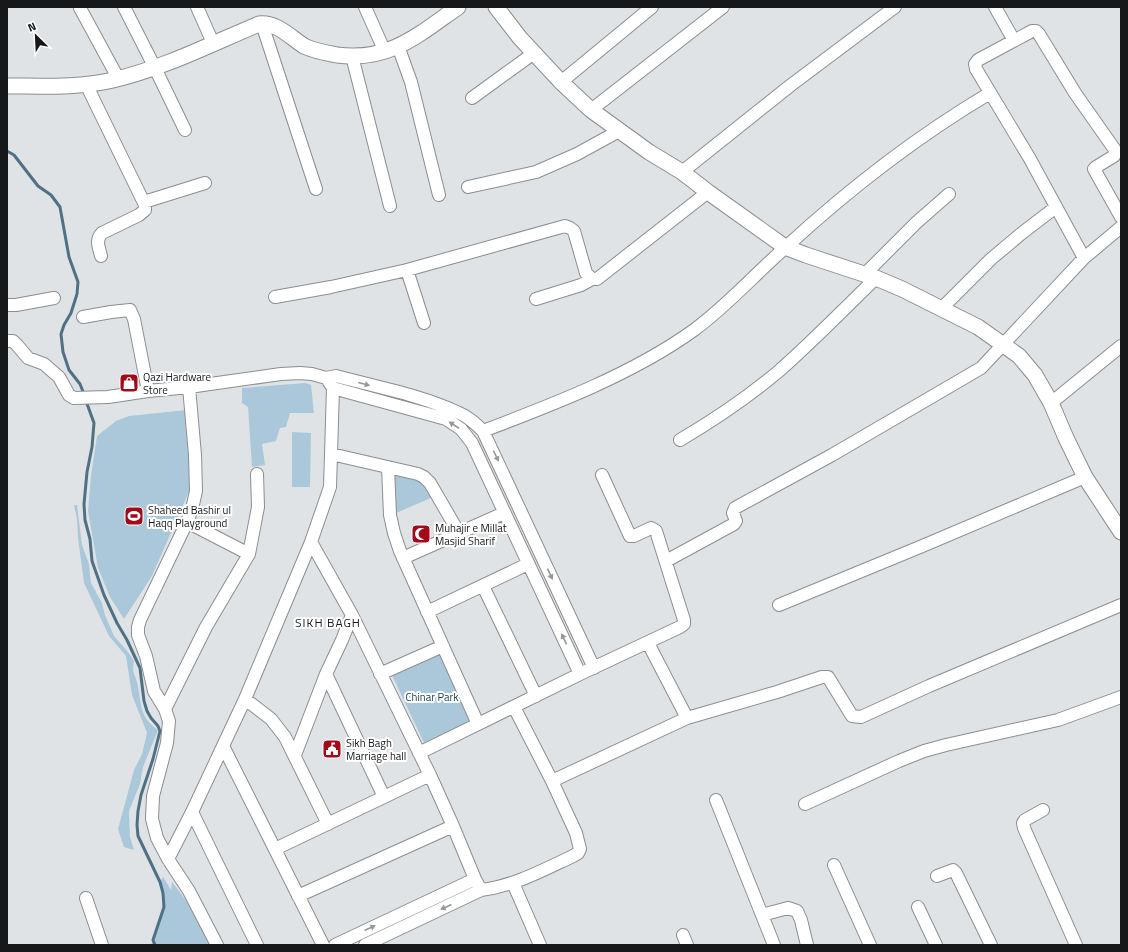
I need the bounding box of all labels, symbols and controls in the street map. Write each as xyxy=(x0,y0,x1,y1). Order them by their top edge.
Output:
north arrow xyxy=(16,16,56,56)
text: N xyxy=(25,18,39,36)
place label: Qazi Hardware Store xyxy=(143,369,212,398)
shop icon: Qazi Hardware Store xyxy=(118,372,140,394)
one-way arrow xyxy=(358,381,370,387)
one-way arrow xyxy=(448,421,460,428)
one-way arrow xyxy=(492,451,499,462)
place label: Shaheed Bashir ul Haqq Playground xyxy=(148,502,231,531)
sports icon: Shaheed Bashir ul Haqq Playground xyxy=(123,505,145,527)
place label: Muhajir e Millat Masjid Sharif xyxy=(435,520,507,549)
mosque icon: Muhajir e Millat Masjid Sharif xyxy=(410,523,432,545)
one-way arrow xyxy=(547,568,554,580)
district label: SIKH BAGH xyxy=(295,613,361,632)
one-way arrow xyxy=(561,633,567,644)
park label: Chinar Park xyxy=(406,689,459,705)
place label: Sikh Bagh Marriage hall xyxy=(346,735,406,764)
public building icon: Sikh Bagh Marriage hall xyxy=(321,738,343,760)
one-way arrow xyxy=(440,904,452,910)
one-way arrow xyxy=(364,925,376,931)

